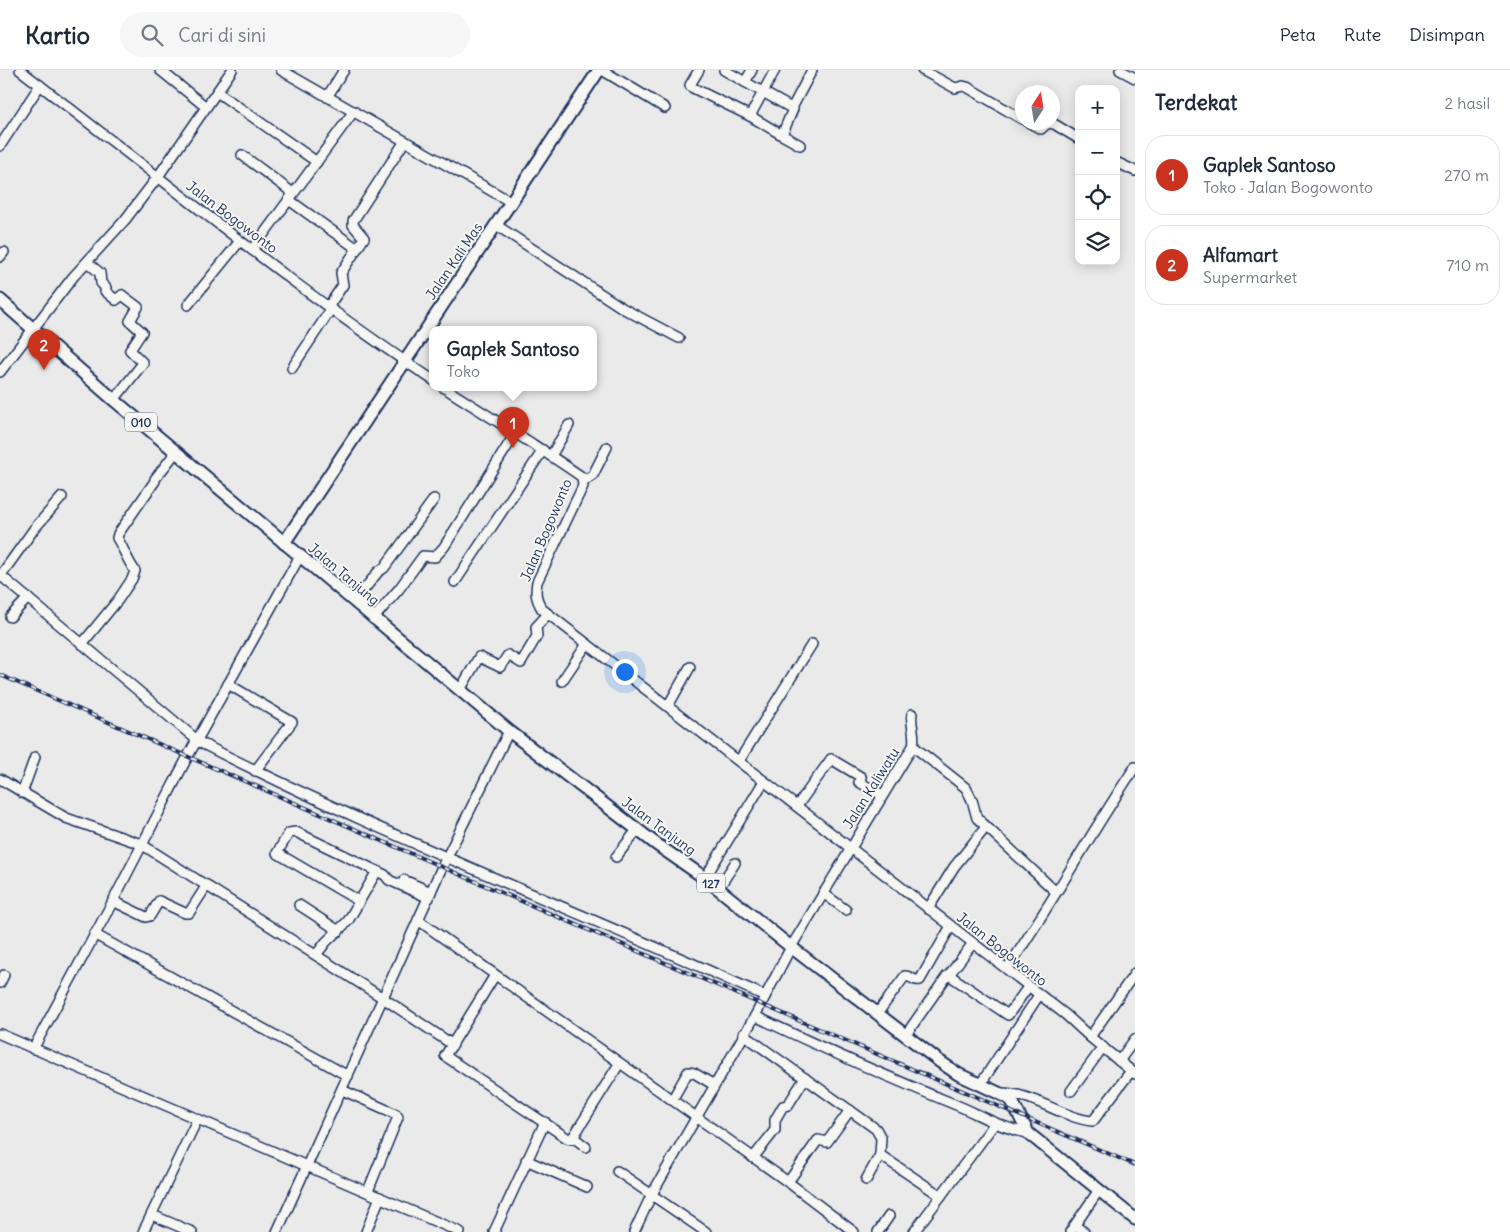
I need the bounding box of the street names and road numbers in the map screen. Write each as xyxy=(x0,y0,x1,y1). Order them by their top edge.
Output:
street label: Jalan Bogowonto xyxy=(183,177,281,257)
street label: Jalan Kali Mas xyxy=(422,219,486,303)
road number: 010 xyxy=(125,412,157,432)
street label: Jalan Bogowonto xyxy=(516,476,576,584)
street label: Jalan Tanjung xyxy=(305,539,383,609)
street label: Jalan Kaliwatu xyxy=(839,744,903,832)
street label: Jalan Tanjung xyxy=(618,793,700,859)
road number: 127 xyxy=(697,874,725,892)
street label: Jalan Bogowonto xyxy=(953,908,1051,990)

